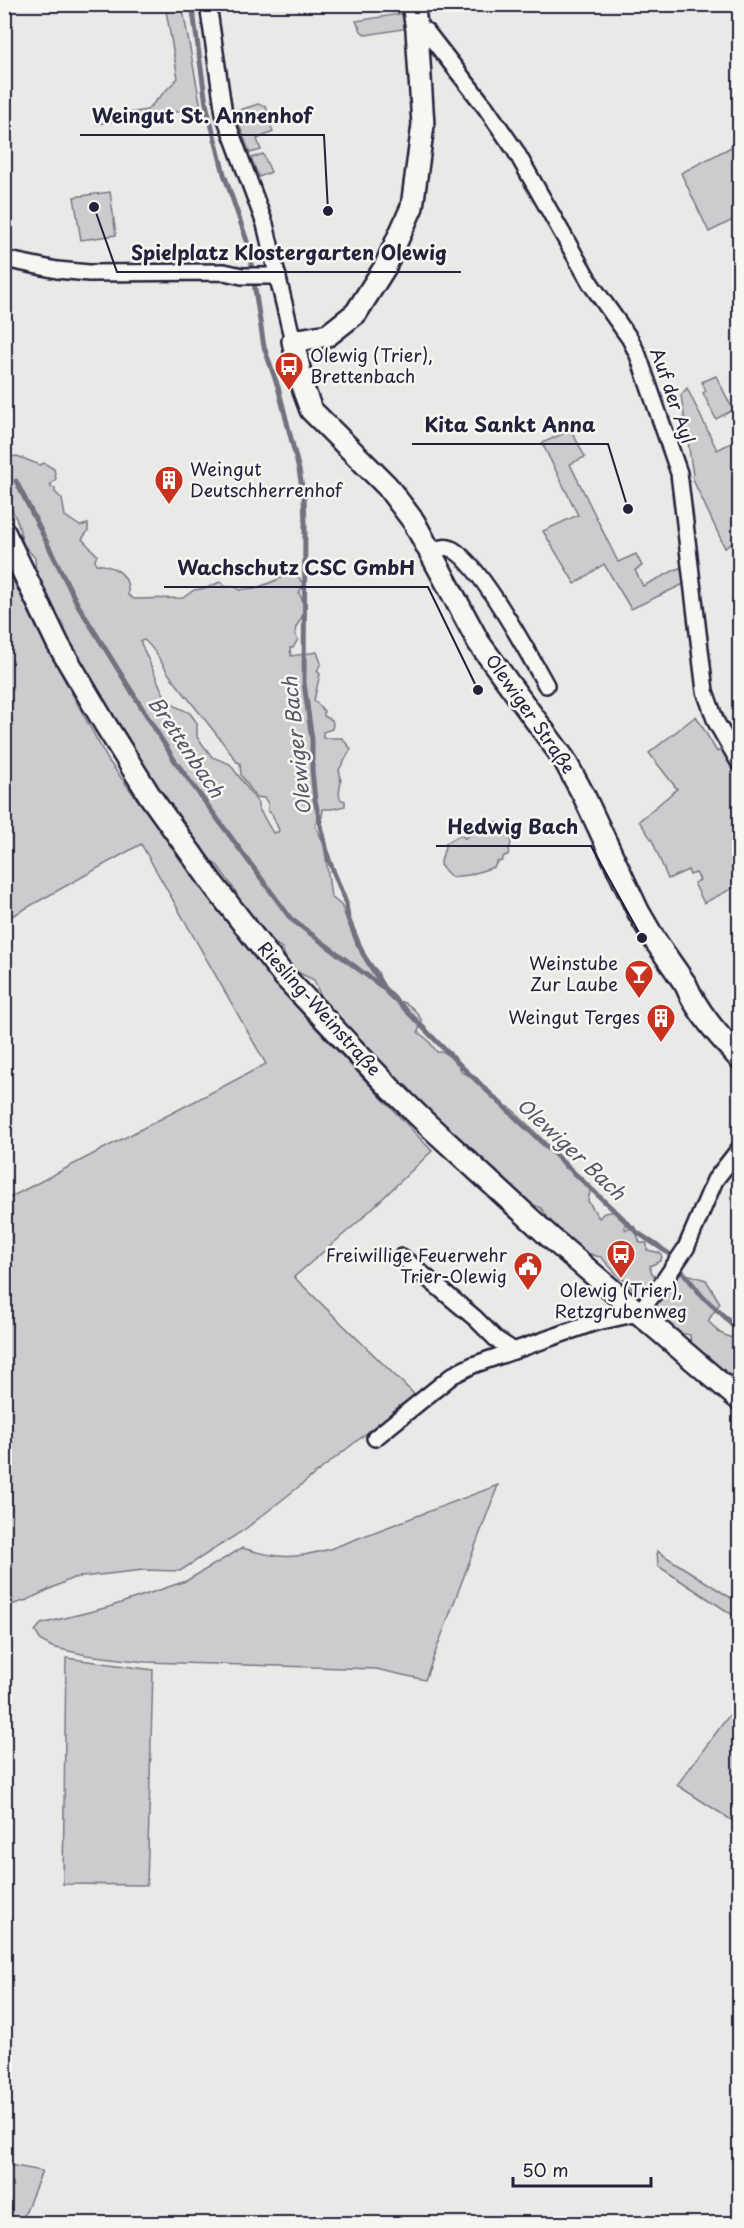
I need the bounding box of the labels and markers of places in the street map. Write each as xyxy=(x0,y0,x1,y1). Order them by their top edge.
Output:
callout: Weingut St. Annenhof xyxy=(80,97,324,135)
callout: Spielplatz Klostergarten Olewig xyxy=(117,234,461,272)
place label: Olewig (Trier), Brettenbach xyxy=(310,341,433,389)
bus stop icon: Olewig (Trier), Brettenbach xyxy=(273,350,305,392)
callout: Kita Sankt Anna xyxy=(412,406,608,444)
place label: Weingut Deutschherrenhof xyxy=(190,455,344,503)
building icon: Weingut Deutschherrenhof xyxy=(153,464,185,506)
callout: Wachschutz CSC GmbH xyxy=(164,549,428,587)
callout: Hedwig Bach xyxy=(436,808,591,846)
place label: Weinstube Zur Laube xyxy=(529,949,618,997)
bar icon: Weinstube Zur Laube xyxy=(623,958,655,1000)
building icon: Weingut Terges xyxy=(645,1002,677,1044)
place label: Weingut Terges xyxy=(508,1003,640,1030)
bus stop icon: Olewig (Trier), Retzgrubenweg xyxy=(605,1238,637,1280)
place label: Freiwillige Feuerwehr Trier-Olewig xyxy=(326,1241,508,1289)
public building icon: Freiwillige Feuerwehr Trier-Olewig xyxy=(512,1250,544,1292)
place label: Olewig (Trier), Retzgrubenweg xyxy=(555,1276,687,1324)

